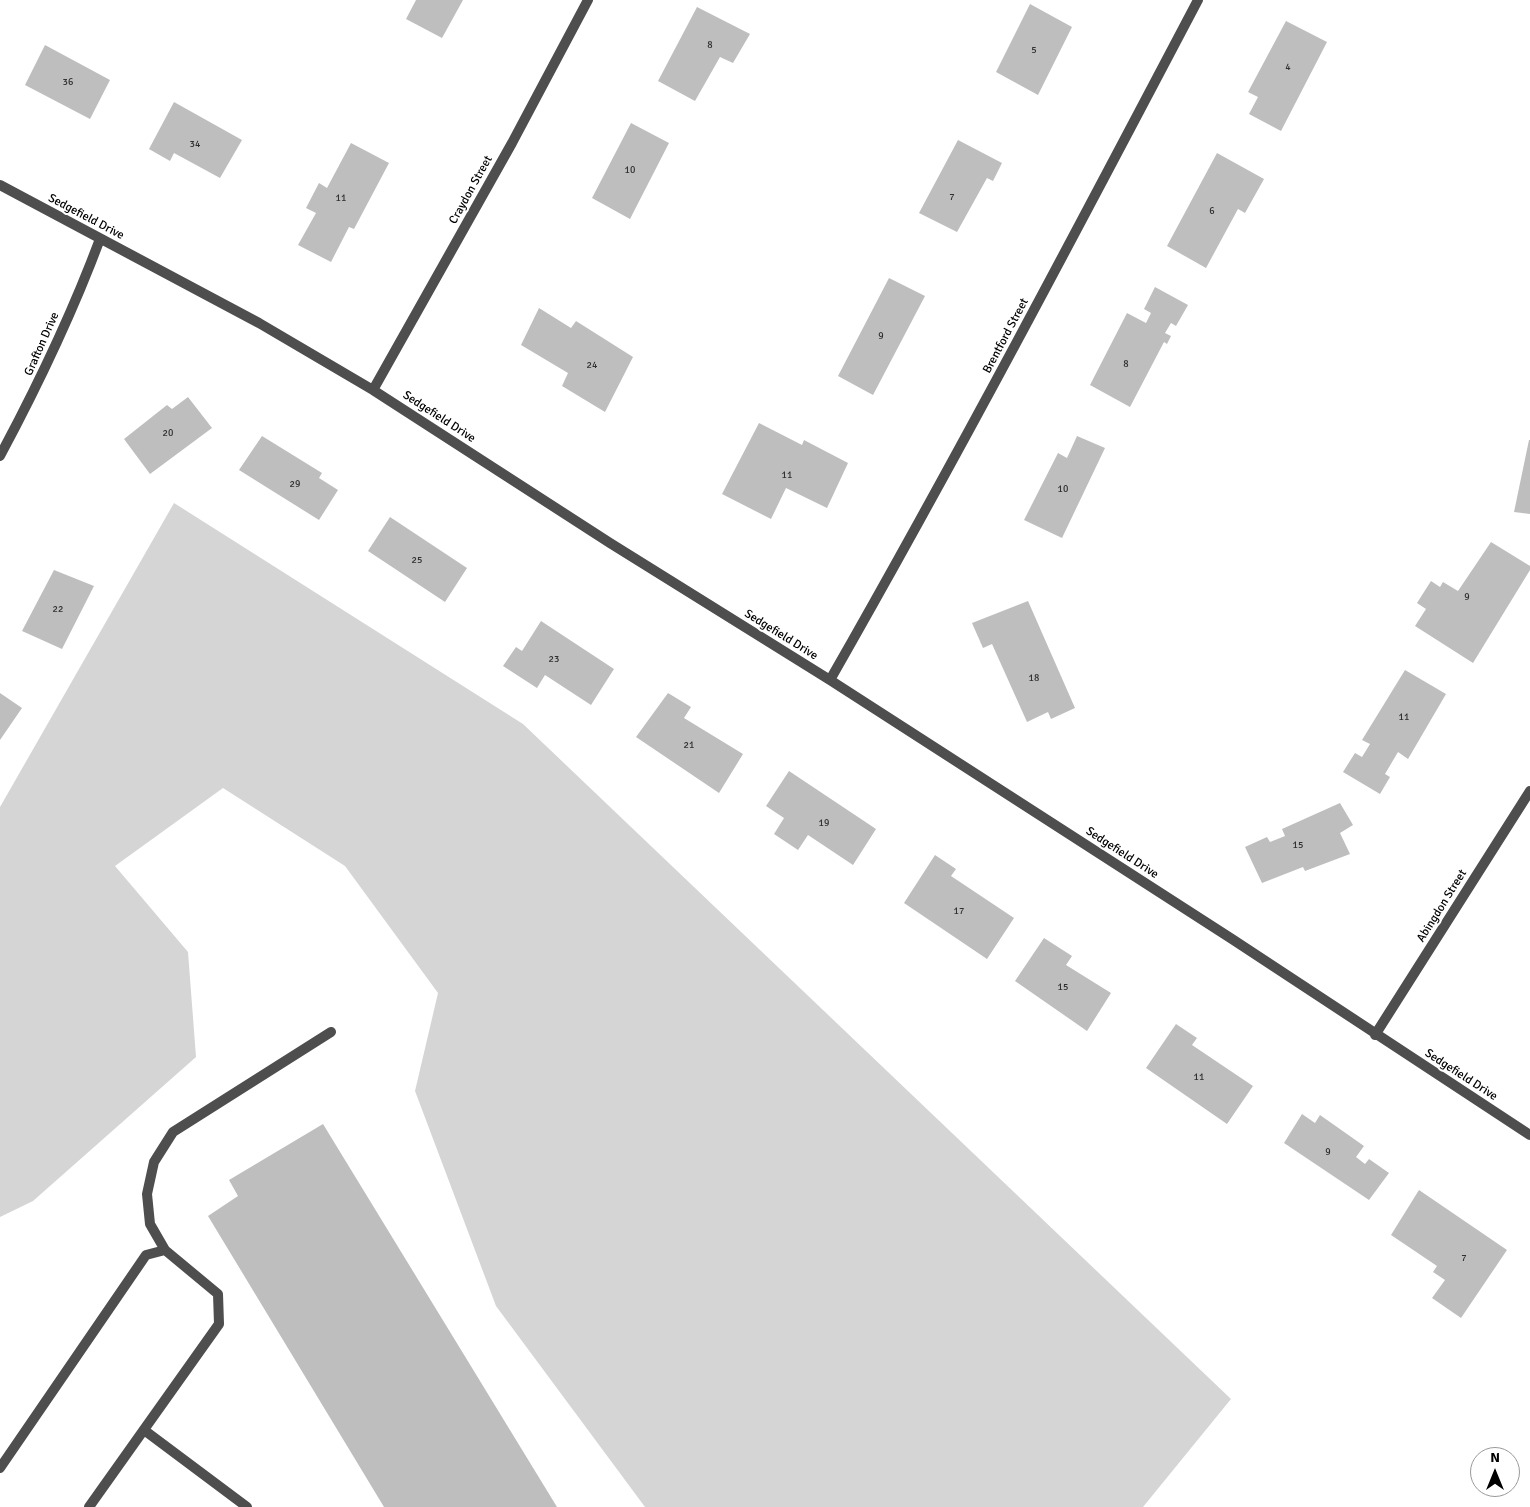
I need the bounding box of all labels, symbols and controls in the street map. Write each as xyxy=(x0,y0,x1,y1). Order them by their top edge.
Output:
house number: 8 xyxy=(707,39,713,51)
house number: 5 xyxy=(1031,44,1037,56)
house number: 4 xyxy=(1285,61,1291,73)
house number: 36 xyxy=(63,76,73,88)
house number: 34 xyxy=(190,138,200,150)
street label: Craydon Street xyxy=(446,153,496,227)
house number: 10 xyxy=(625,164,635,176)
street label: Sedgefield Drive xyxy=(46,191,126,243)
house number: 7 xyxy=(949,191,955,203)
house number: 11 xyxy=(336,192,346,204)
house number: 6 xyxy=(1209,205,1215,217)
street label: Brentford Street xyxy=(980,296,1032,376)
street label: Grafton Drive xyxy=(22,310,62,378)
house number: 9 xyxy=(878,330,884,342)
house number: 8 xyxy=(1123,358,1129,370)
house number: 24 xyxy=(587,359,597,371)
street label: Sedgefield Drive xyxy=(400,388,478,446)
house number: 20 xyxy=(163,427,173,439)
house number: 11 xyxy=(782,469,792,481)
house number: 29 xyxy=(290,478,300,490)
house number: 10 xyxy=(1058,483,1068,495)
house number: 25 xyxy=(412,554,422,566)
house number: 9 xyxy=(1464,591,1470,603)
house number: 22 xyxy=(53,603,63,615)
street label: Sedgefield Drive xyxy=(742,607,820,663)
house number: 23 xyxy=(549,653,559,665)
house number: 18 xyxy=(1029,672,1039,684)
house number: 11 xyxy=(1399,711,1409,723)
house number: 21 xyxy=(684,739,694,751)
house number: 19 xyxy=(819,817,829,829)
street label: Sedgefield Drive xyxy=(1083,824,1161,882)
house number: 15 xyxy=(1293,839,1303,851)
street label: Abingdon Street xyxy=(1414,867,1470,945)
house number: 17 xyxy=(954,905,964,917)
house number: 15 xyxy=(1058,981,1068,993)
street label: Sedgefield Drive xyxy=(1422,1046,1500,1104)
house number: 11 xyxy=(1194,1071,1204,1083)
house number: 9 xyxy=(1325,1146,1331,1158)
house number: 7 xyxy=(1461,1252,1467,1264)
north arrow xyxy=(1470,1447,1520,1497)
text: N xyxy=(1490,1449,1500,1466)

